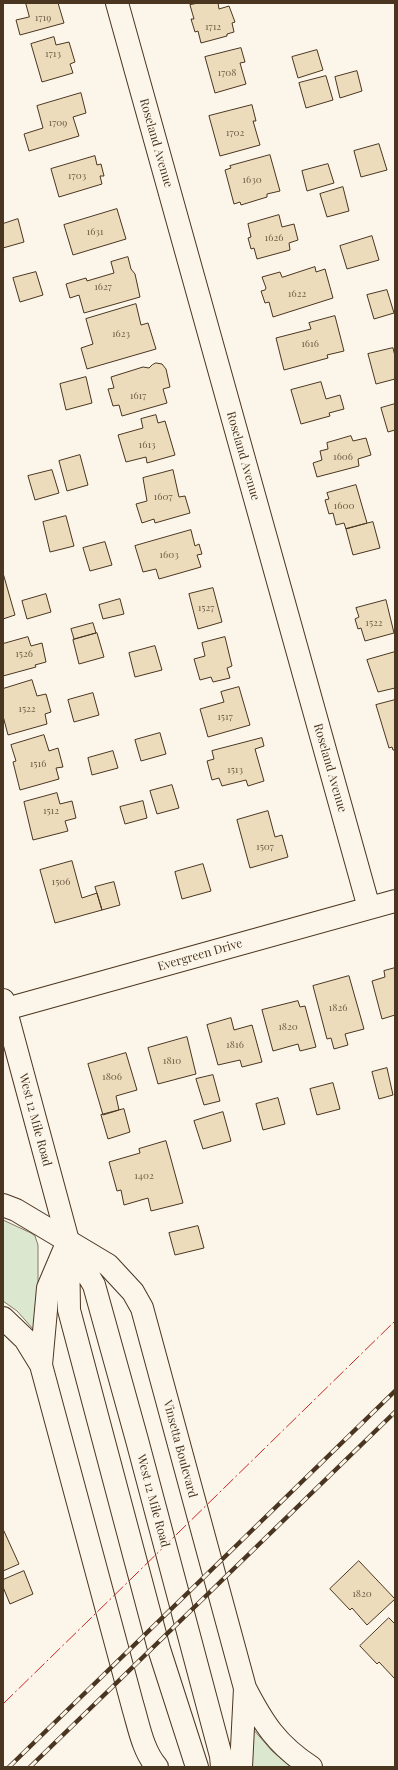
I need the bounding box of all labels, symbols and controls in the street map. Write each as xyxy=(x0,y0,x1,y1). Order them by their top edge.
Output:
house number: 1719 xyxy=(35,12,51,24)
house number: 1712 xyxy=(205,21,221,33)
house number: 1713 xyxy=(45,48,61,60)
house number: 1708 xyxy=(218,67,236,79)
street label: Roseland Avenue xyxy=(136,97,176,189)
house number: 1709 xyxy=(49,117,67,129)
house number: 1702 xyxy=(226,127,244,139)
house number: 1703 xyxy=(68,170,86,182)
house number: 1630 xyxy=(242,174,262,186)
house number: 1631 xyxy=(86,226,104,238)
house number: 1626 xyxy=(265,232,283,244)
house number: 1627 xyxy=(94,281,112,293)
house number: 1622 xyxy=(288,288,306,300)
house number: 1623 xyxy=(112,328,130,340)
house number: 1616 xyxy=(301,338,319,350)
house number: 1617 xyxy=(130,390,146,402)
street label: Roseland Avenue xyxy=(223,410,263,502)
house number: 1613 xyxy=(139,439,155,451)
house number: 1606 xyxy=(333,451,353,463)
house number: 1607 xyxy=(154,491,172,503)
house number: 1600 xyxy=(334,500,354,512)
house number: 1603 xyxy=(159,549,179,561)
house number: 1527 xyxy=(198,602,214,614)
house number: 1522 xyxy=(365,617,383,629)
house number: 1526 xyxy=(15,648,33,660)
house number: 1522 xyxy=(18,703,36,715)
house number: 1517 xyxy=(217,711,233,723)
street label: Roseland Avenue xyxy=(310,722,350,814)
house number: 1516 xyxy=(30,758,46,770)
house number: 1513 xyxy=(227,764,243,776)
house number: 1512 xyxy=(43,805,59,817)
house number: 1507 xyxy=(256,841,274,853)
house number: 1506 xyxy=(52,876,70,888)
street label: Evergreen Drive xyxy=(156,936,244,974)
house number: 1826 xyxy=(329,1002,347,1014)
house number: 1820 xyxy=(278,1021,298,1033)
house number: 1816 xyxy=(226,1039,244,1051)
house number: 1810 xyxy=(163,1055,181,1067)
house number: 1806 xyxy=(102,1071,122,1083)
street label: West 12 Mile Road xyxy=(16,1072,54,1168)
house number: 1402 xyxy=(134,1170,154,1182)
street label: Vinsetta Boulevard xyxy=(160,1399,200,1499)
street label: West 12 Mile Road xyxy=(134,1453,172,1549)
house number: 1820 xyxy=(352,1588,372,1600)

